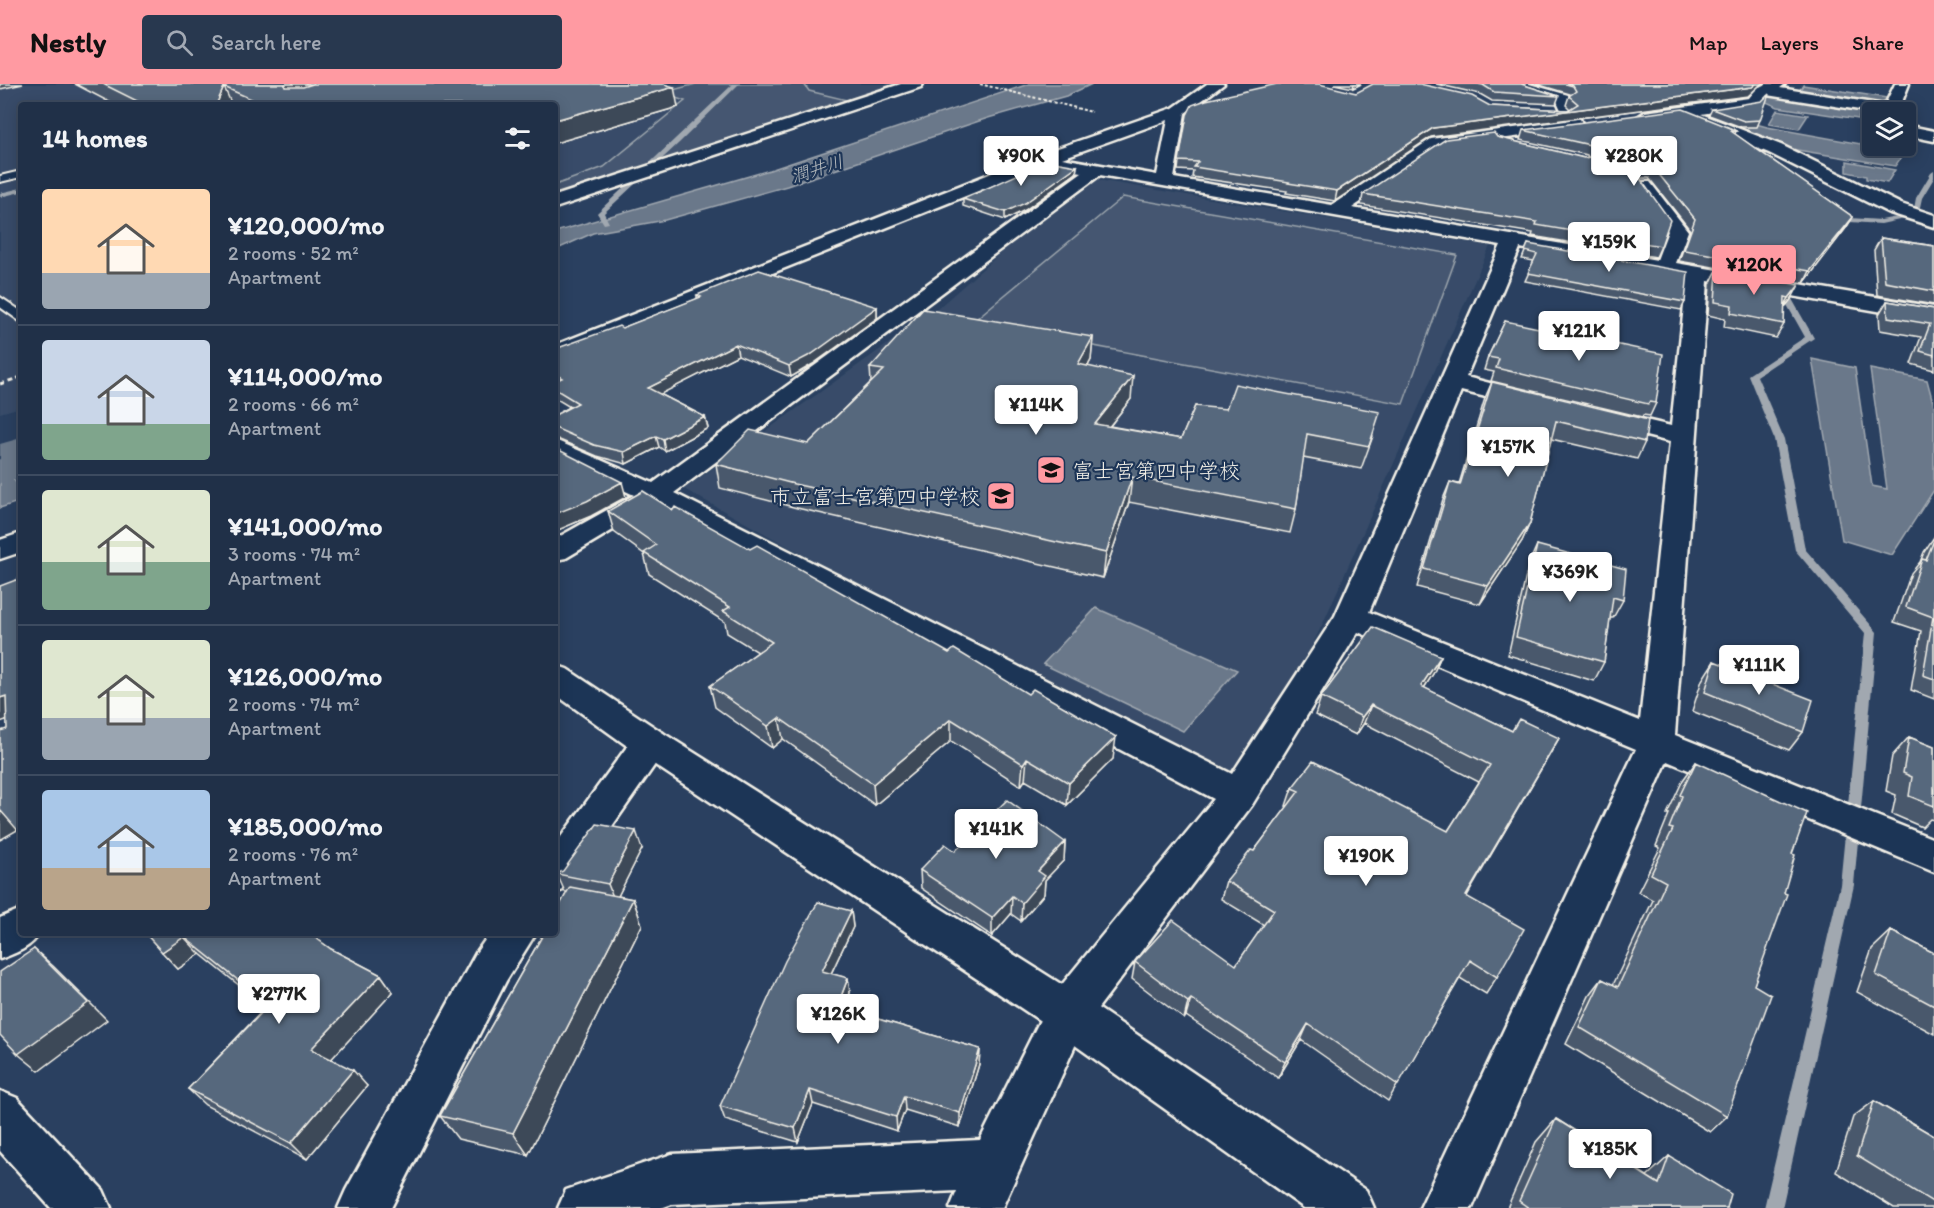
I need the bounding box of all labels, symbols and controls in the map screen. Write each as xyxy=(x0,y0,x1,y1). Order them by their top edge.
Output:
search box xyxy=(142,15,562,69)
text: Nestly xyxy=(30,25,106,59)
icon: search xyxy=(163,26,196,59)
text: Search here xyxy=(211,29,322,56)
text: Map xyxy=(1689,30,1728,55)
text: Layers xyxy=(1761,30,1819,55)
text: Share xyxy=(1852,30,1904,55)
map controls xyxy=(1862,102,1916,156)
button: layers xyxy=(1862,102,1916,156)
text: 14 homes xyxy=(42,122,148,154)
icon: filters xyxy=(501,122,534,155)
pin: ¥90K xyxy=(985,136,1057,187)
pin: ¥280K xyxy=(1592,136,1676,187)
text: ¥90K xyxy=(998,143,1044,167)
text: ¥280K xyxy=(1605,143,1663,167)
water label: 潤井川 xyxy=(788,150,846,188)
text: ¥120,000/mo xyxy=(228,209,385,241)
icon: home xyxy=(90,213,162,285)
pin: ¥159K xyxy=(1567,222,1651,273)
text: ¥159K xyxy=(1582,229,1636,253)
text: 2 rooms · 52 m² xyxy=(228,241,359,265)
pin: ¥120K xyxy=(1712,245,1796,296)
text: ¥120K xyxy=(1726,252,1782,276)
text: Apartment xyxy=(228,265,321,289)
pin: ¥121K xyxy=(1537,311,1621,362)
text: ¥121K xyxy=(1552,318,1606,342)
text: ¥114,000/mo xyxy=(228,360,383,392)
icon: home xyxy=(90,364,162,436)
pin: ¥114K xyxy=(994,385,1078,436)
text: 2 rooms · 66 m² xyxy=(228,392,359,416)
text: ¥114K xyxy=(1009,392,1063,416)
text: Apartment xyxy=(228,416,321,440)
pin: ¥157K xyxy=(1466,427,1550,478)
text: ¥157K xyxy=(1481,434,1535,458)
school or university icon: 富士宮第四中学校 xyxy=(1035,454,1067,486)
place label: 富士宮第四中学校 xyxy=(1072,458,1240,483)
school or university icon: 市立富士宮第四中学校 xyxy=(985,480,1017,512)
place label: 市立富士宮第四中学校 xyxy=(770,484,980,509)
text: ¥141,000/mo xyxy=(228,510,383,542)
icon: home xyxy=(90,514,162,586)
text: 3 rooms · 74 m² xyxy=(228,542,360,566)
pin: ¥369K xyxy=(1528,552,1612,603)
text: ¥369K xyxy=(1542,559,1598,583)
text: Apartment xyxy=(228,566,321,590)
pin: ¥111K xyxy=(1717,645,1801,696)
text: ¥111K xyxy=(1733,652,1785,676)
text: ¥126,000/mo xyxy=(228,660,382,692)
icon: home xyxy=(90,664,162,736)
text: 2 rooms · 74 m² xyxy=(228,692,360,716)
text: Apartment xyxy=(228,716,321,740)
pin: ¥141K xyxy=(954,809,1038,860)
text: ¥185,000/mo xyxy=(228,810,383,842)
icon: home xyxy=(90,814,162,886)
text: ¥141K xyxy=(969,816,1023,840)
pin: ¥190K xyxy=(1324,836,1408,887)
text: 2 rooms · 76 m² xyxy=(228,842,358,866)
text: ¥190K xyxy=(1338,843,1394,867)
text: Apartment xyxy=(228,866,321,890)
pin: ¥277K xyxy=(237,974,321,1025)
text: ¥277K xyxy=(252,981,306,1005)
pin: ¥126K xyxy=(796,994,880,1045)
text: ¥126K xyxy=(811,1001,865,1025)
pin: ¥185K xyxy=(1568,1129,1652,1180)
text: ¥185K xyxy=(1583,1136,1637,1160)

